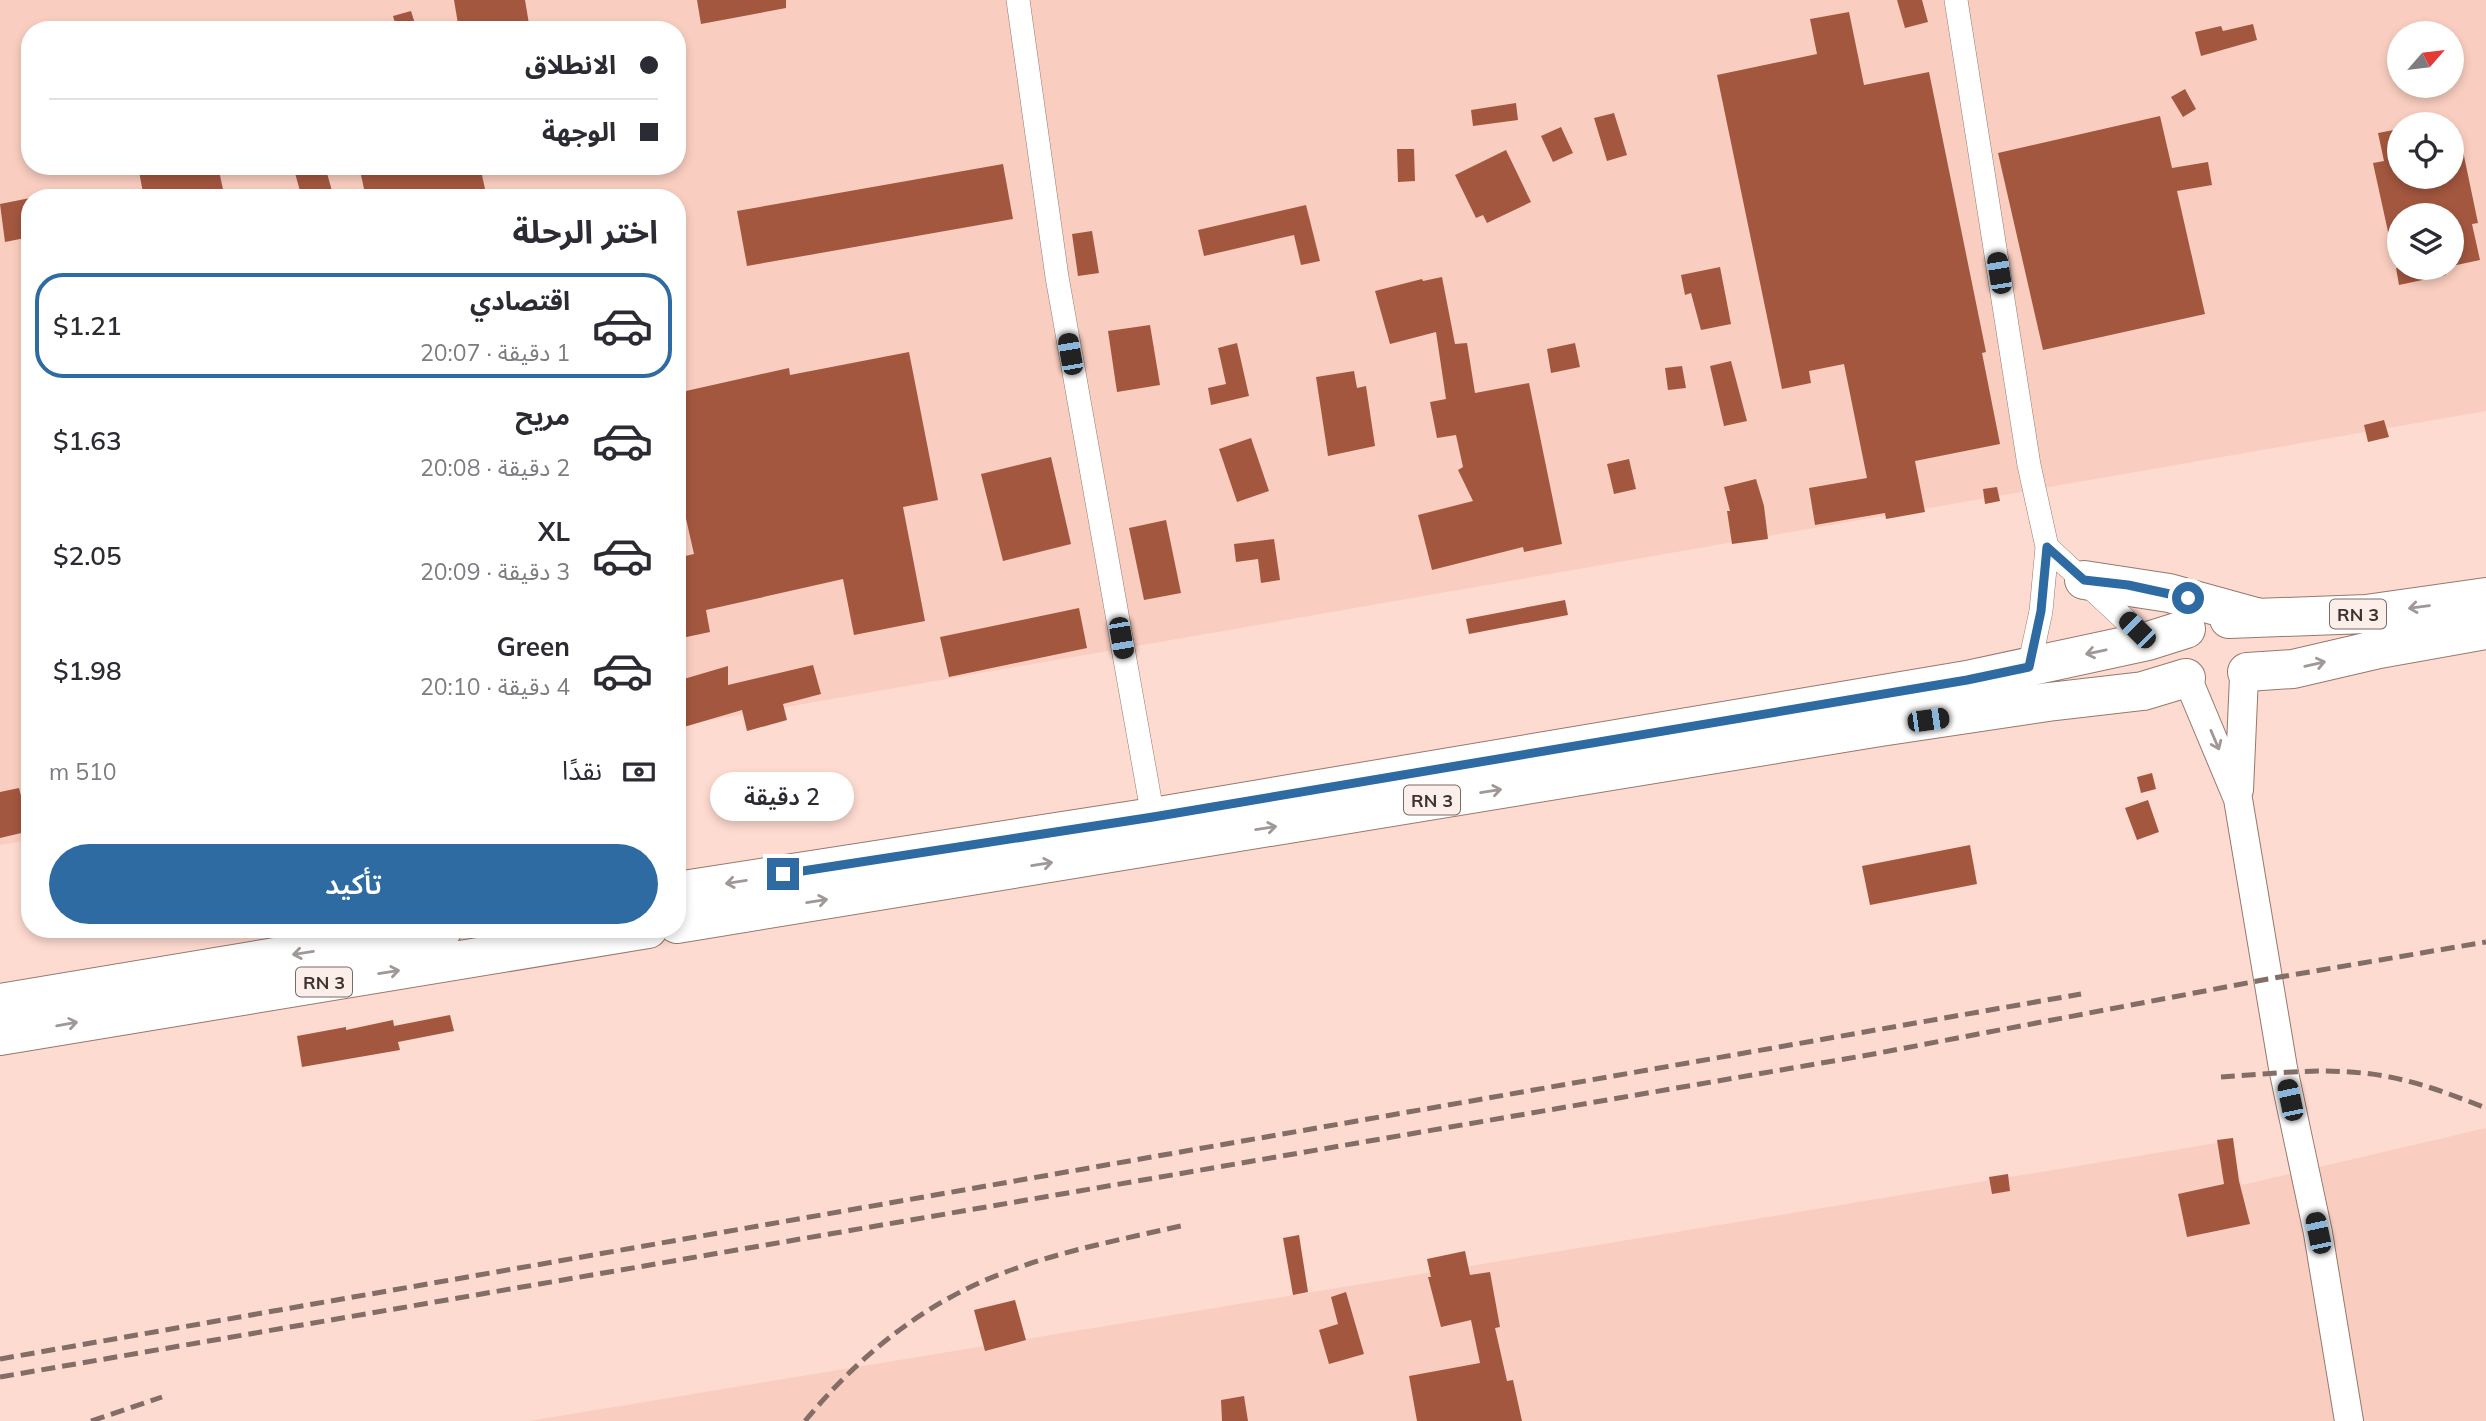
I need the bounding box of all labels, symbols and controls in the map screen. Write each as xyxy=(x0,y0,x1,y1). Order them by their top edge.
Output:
north arrow xyxy=(2387,21,2464,98)
map controls xyxy=(2387,21,2464,280)
text: الانطلاق xyxy=(525,48,616,81)
button: locate xyxy=(2387,112,2464,189)
text: الوجهة xyxy=(542,115,616,148)
button: layers xyxy=(2387,203,2464,280)
text: اختر الرحلة xyxy=(513,211,658,251)
car xyxy=(1986,251,2013,295)
text: اقتصادي xyxy=(470,284,570,317)
icon: car xyxy=(591,294,654,357)
text: $1.21 xyxy=(53,309,122,342)
car xyxy=(1057,331,1084,377)
text: 1 دقيقة · 20:07 xyxy=(420,338,570,367)
text: مريح xyxy=(515,399,570,432)
icon: car xyxy=(591,409,654,472)
text: $1.63 xyxy=(53,424,122,457)
text: 2 دقيقة · 20:08 xyxy=(420,453,570,482)
text: XL xyxy=(538,515,570,548)
icon: car xyxy=(591,524,654,587)
text: $2.05 xyxy=(53,539,122,572)
text: 3 دقيقة · 20:09 xyxy=(420,557,570,586)
route start xyxy=(2172,582,2204,614)
road number: RN 3 xyxy=(2330,600,2386,628)
one-way arrow xyxy=(2408,600,2430,613)
car xyxy=(2115,608,2160,652)
car xyxy=(1108,615,1135,661)
text: Green xyxy=(497,630,570,663)
icon: car xyxy=(591,639,654,702)
one-way arrow xyxy=(2085,646,2108,659)
text: $1.98 xyxy=(53,654,122,687)
one-way arrow xyxy=(2303,656,2326,670)
text: 4 دقيقة · 20:10 xyxy=(420,672,570,701)
car xyxy=(1906,707,1951,733)
one-way arrow xyxy=(2209,729,2222,751)
icon: cash xyxy=(620,753,658,791)
text: نقدًا xyxy=(562,754,602,787)
text: 510 m xyxy=(49,757,117,786)
callout: 2 دقيقة xyxy=(711,772,855,822)
text: 2 دقيقة xyxy=(744,782,820,811)
one-way arrow xyxy=(1479,784,1502,797)
road number: RN 3 xyxy=(1404,786,1460,814)
one-way arrow xyxy=(1254,821,1277,834)
button: تأكيد xyxy=(49,844,658,924)
one-way arrow xyxy=(1030,857,1052,870)
route end xyxy=(767,858,799,890)
one-way arrow xyxy=(725,876,748,889)
one-way arrow xyxy=(805,894,828,907)
one-way arrow xyxy=(292,947,315,960)
one-way arrow xyxy=(377,965,399,978)
road number: RN 3 xyxy=(296,967,352,996)
one-way arrow xyxy=(55,1017,78,1030)
car xyxy=(2276,1077,2305,1123)
car xyxy=(2304,1210,2333,1256)

